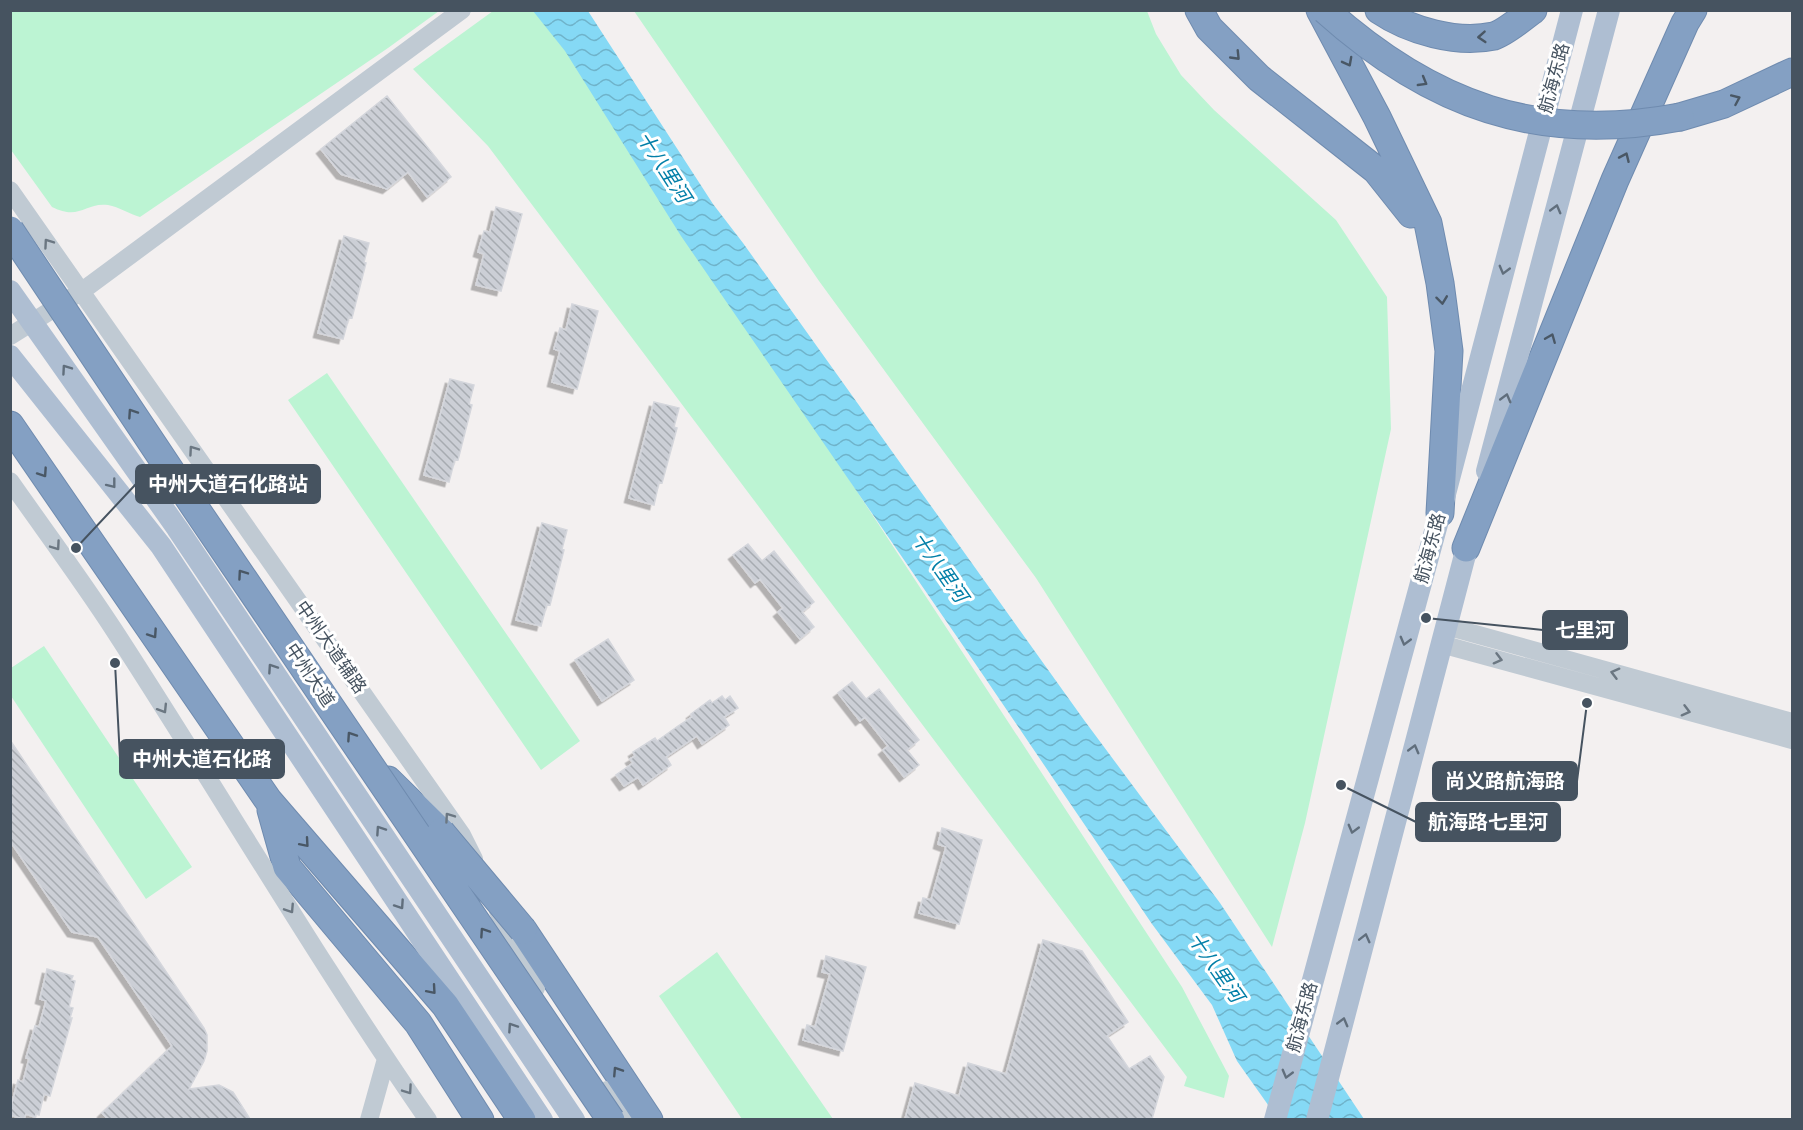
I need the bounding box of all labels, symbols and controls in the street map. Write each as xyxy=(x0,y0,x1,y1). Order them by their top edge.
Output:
one-way arrow xyxy=(1478,30,1487,43)
street label: 航海东路 xyxy=(1535,41,1573,115)
one-way arrow xyxy=(1228,48,1239,59)
one-way arrow xyxy=(1341,56,1352,67)
one-way arrow xyxy=(1417,75,1427,86)
one-way arrow xyxy=(1729,94,1740,106)
water label: 十八里河 xyxy=(633,127,697,210)
one-way arrow xyxy=(1617,153,1629,164)
one-way arrow xyxy=(1548,204,1561,214)
one-way arrow xyxy=(44,239,55,250)
one-way arrow xyxy=(1498,265,1511,275)
one-way arrow xyxy=(1436,295,1448,305)
one-way arrow xyxy=(1544,333,1556,344)
one-way arrow xyxy=(62,365,73,376)
one-way arrow xyxy=(1499,393,1511,404)
one-way arrow xyxy=(128,409,139,420)
one-way arrow xyxy=(189,446,200,457)
callout: 中州大道石化路站 xyxy=(136,465,320,503)
one-way arrow xyxy=(36,467,48,477)
text: 中州大道石化路站 xyxy=(148,473,308,495)
one-way arrow xyxy=(105,477,116,488)
street label: 航海东路 xyxy=(1411,511,1449,585)
water label: 十八里河 xyxy=(908,528,974,609)
one-way arrow xyxy=(49,540,60,551)
one-way arrow xyxy=(238,570,249,581)
street label: 中州大道辅路 xyxy=(291,597,371,697)
callout: 七里河 xyxy=(1543,611,1627,649)
text: 七里河 xyxy=(1555,619,1615,641)
one-way arrow xyxy=(146,628,157,639)
one-way arrow xyxy=(1400,635,1412,646)
street label: 中州大道 xyxy=(281,639,339,711)
one-way arrow xyxy=(1493,652,1503,665)
one-way arrow xyxy=(267,664,279,674)
one-way arrow xyxy=(1610,668,1621,680)
one-way arrow xyxy=(156,703,168,713)
one-way arrow xyxy=(1681,703,1691,716)
one-way arrow xyxy=(348,731,359,742)
callout: 中州大道石化路 xyxy=(120,740,284,778)
one-way arrow xyxy=(1406,744,1419,754)
text: 中州大道石化路 xyxy=(132,748,272,770)
callout: 尚义路航海路 xyxy=(1433,762,1577,800)
text: 尚义路航海路 xyxy=(1445,770,1565,792)
callout: 航海路七里河 xyxy=(1416,803,1560,841)
text: 航海路七里河 xyxy=(1428,811,1548,833)
one-way arrow xyxy=(445,812,456,823)
one-way arrow xyxy=(1348,824,1361,834)
one-way arrow xyxy=(376,826,387,837)
one-way arrow xyxy=(298,836,309,847)
one-way arrow xyxy=(392,899,404,909)
one-way arrow xyxy=(282,903,293,914)
one-way arrow xyxy=(480,928,491,939)
water label: 十八里河 xyxy=(1184,928,1250,1009)
one-way arrow xyxy=(1357,933,1370,943)
street label: 航海东路 xyxy=(1283,980,1321,1054)
one-way arrow xyxy=(425,983,436,994)
one-way arrow xyxy=(1336,1018,1348,1028)
one-way arrow xyxy=(508,1023,519,1034)
one-way arrow xyxy=(613,1066,624,1077)
one-way arrow xyxy=(1282,1068,1294,1079)
one-way arrow xyxy=(401,1084,412,1095)

